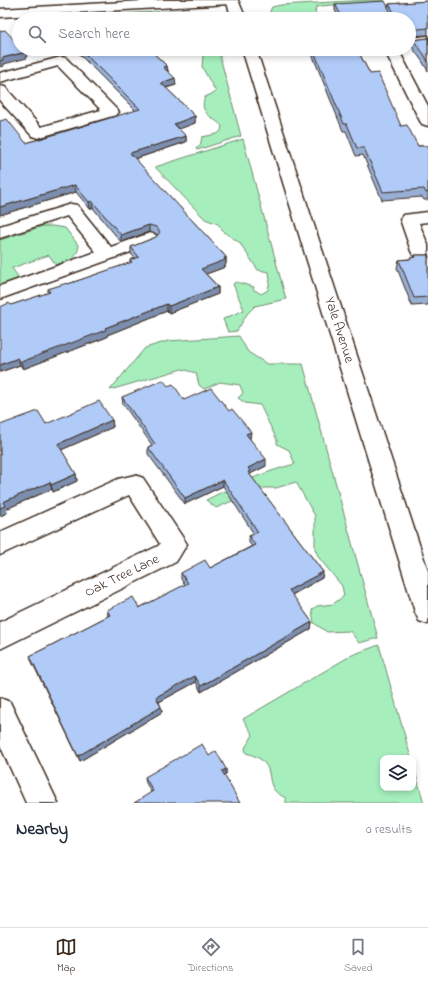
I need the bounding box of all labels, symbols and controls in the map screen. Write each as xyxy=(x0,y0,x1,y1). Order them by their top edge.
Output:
search box xyxy=(12,12,416,56)
icon: search xyxy=(26,23,48,45)
text: Search here xyxy=(58,23,130,45)
street label: Yale Avenue xyxy=(319,294,360,366)
street label: Oak Tree Lane xyxy=(81,549,164,603)
map controls xyxy=(380,755,416,791)
button: layers xyxy=(380,755,416,791)
text: Nearby xyxy=(16,817,68,842)
text: 0 results xyxy=(366,820,412,839)
tab: Map xyxy=(55,936,77,976)
tab: Directions xyxy=(188,936,234,976)
tab: Saved xyxy=(344,936,373,976)

